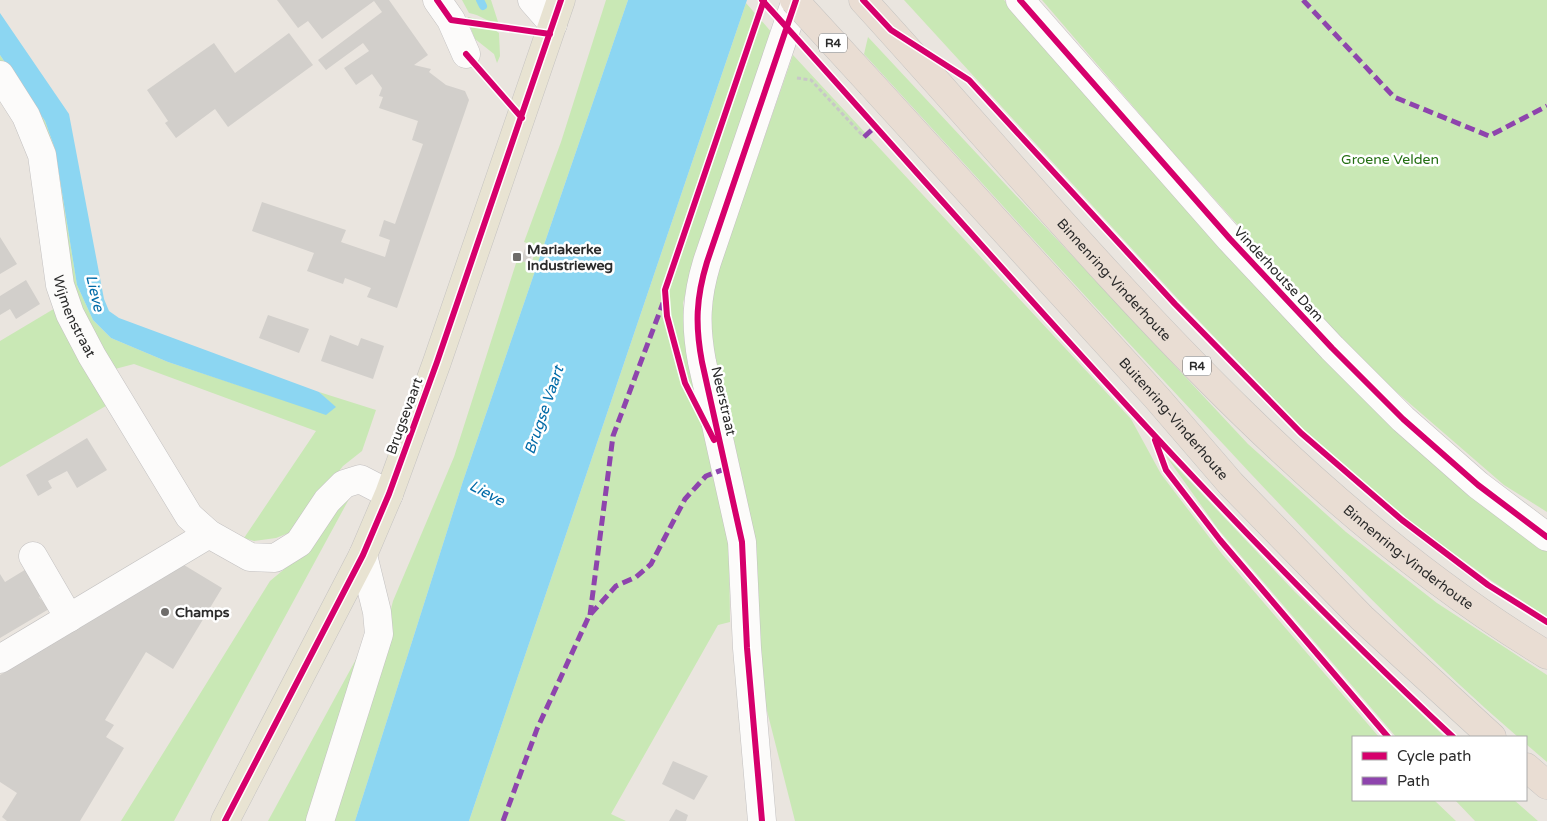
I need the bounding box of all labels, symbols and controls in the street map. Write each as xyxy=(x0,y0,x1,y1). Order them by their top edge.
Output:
road number: R4 xyxy=(819,34,847,52)
park label: Groene Velden xyxy=(1341,151,1439,168)
street label: Binnenring-Vinderhoute xyxy=(1053,215,1175,345)
street label: Vinderhoutse Dam xyxy=(1230,223,1327,325)
place label: Mariakerke Industrieweg xyxy=(527,241,613,274)
marker: Mariakerke Industrieweg xyxy=(511,251,523,263)
water label: Lieve xyxy=(82,273,108,315)
street label: Wijmenstraat xyxy=(50,274,100,361)
street label: Buitenring-Vinderhoute xyxy=(1115,354,1232,484)
road number: R4 xyxy=(1183,356,1211,376)
water label: Brugse Vaart xyxy=(520,361,568,456)
street label: Neerstraat xyxy=(707,365,740,438)
street label: Brugsevaart xyxy=(383,375,426,457)
water label: Lieve xyxy=(466,476,509,510)
street label: Binnenring-Vinderhoute xyxy=(1340,501,1477,613)
place label: Champs xyxy=(175,604,230,621)
marker: Champs xyxy=(159,606,171,618)
legend xyxy=(1352,736,1527,801)
text: Cycle path xyxy=(1397,747,1471,765)
text: Path xyxy=(1397,772,1430,790)

